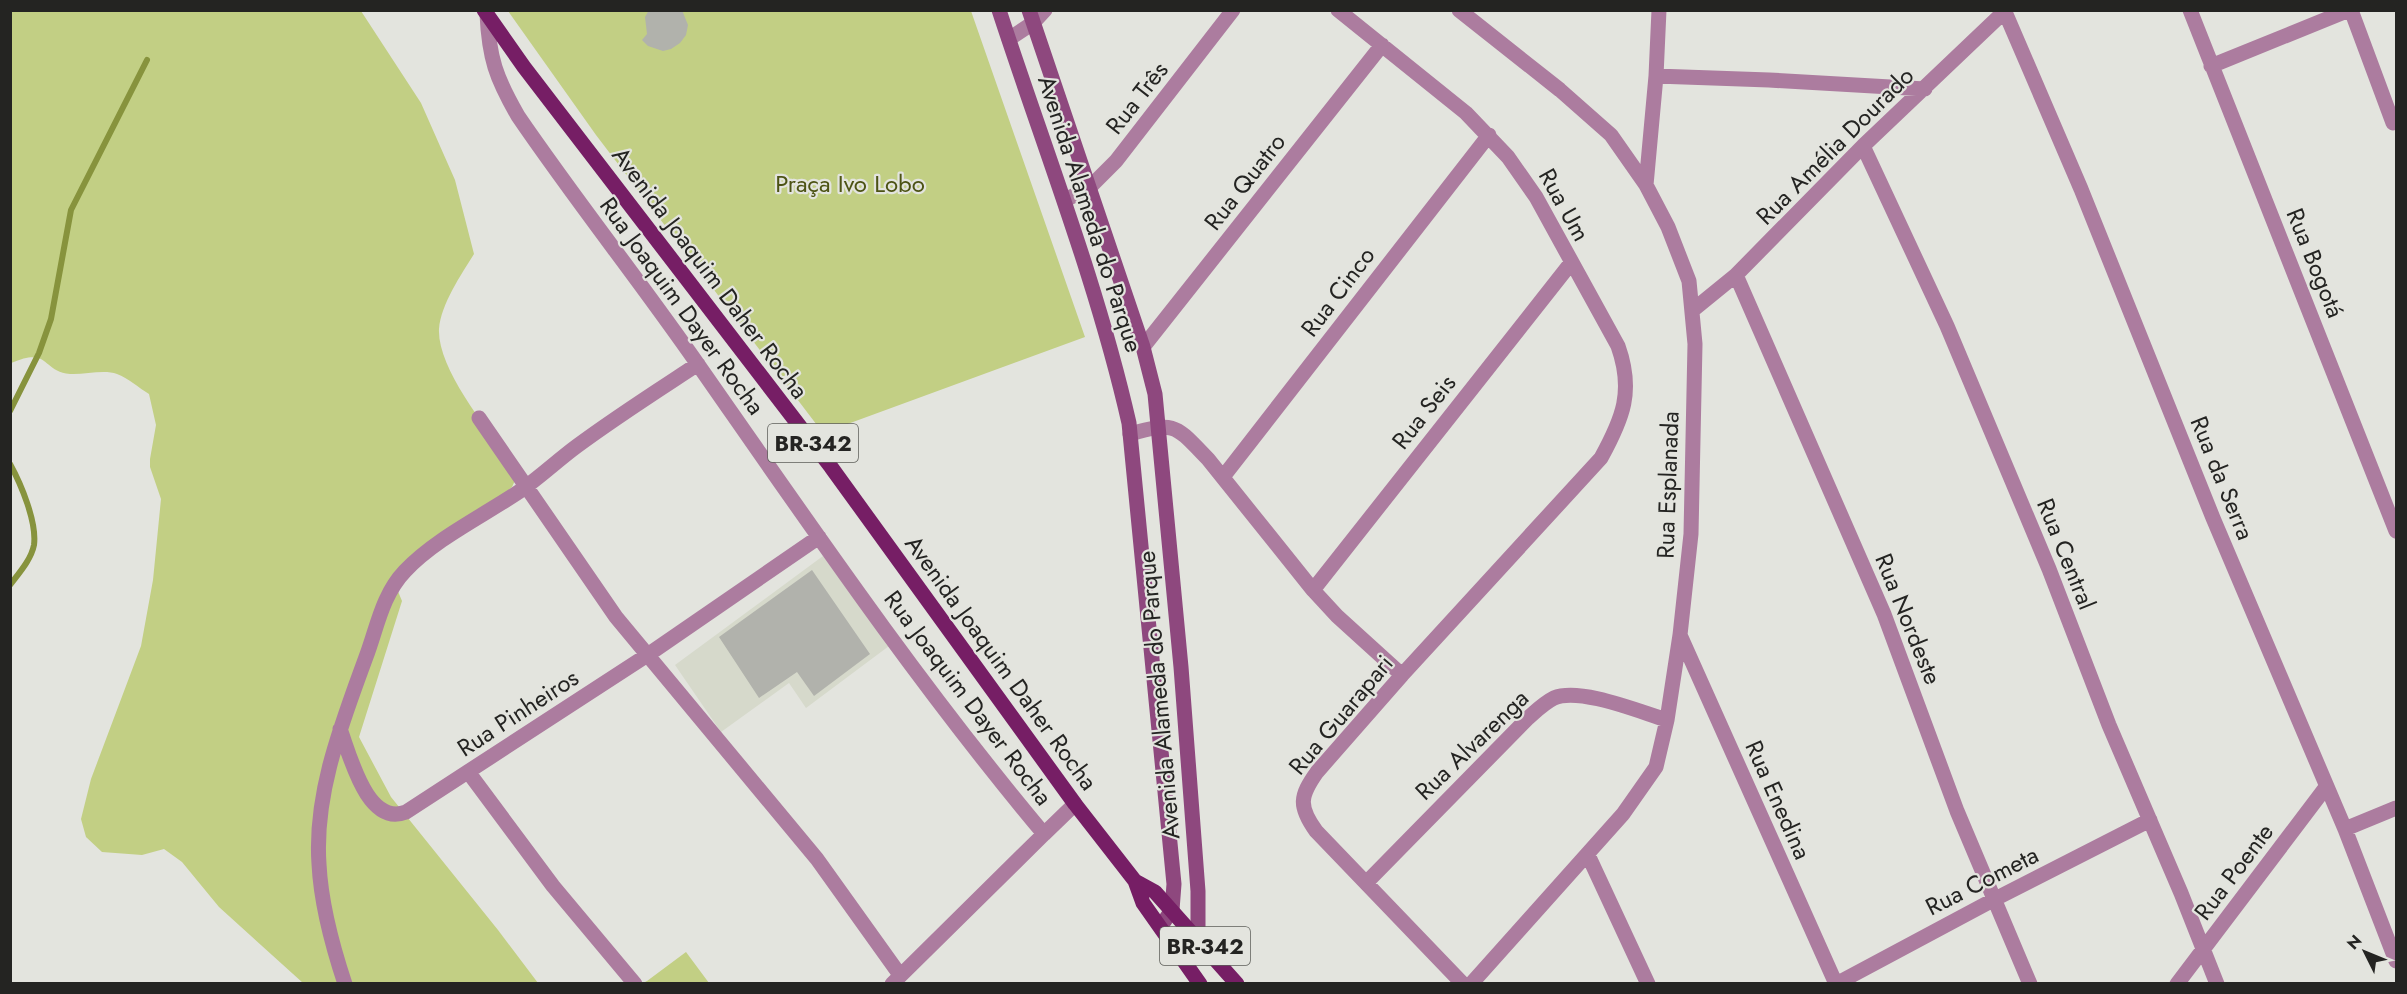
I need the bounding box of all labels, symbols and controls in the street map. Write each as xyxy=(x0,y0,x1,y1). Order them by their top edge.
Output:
street label: Rua Três xyxy=(1097,54,1176,142)
street label: Rua Amélia Dourado xyxy=(1748,59,1922,233)
street label: Avenida Alameda do Parque xyxy=(1029,71,1152,357)
street label: Rua Quatro xyxy=(1196,126,1294,238)
street label: Avenida Joaquim Daher Rocha xyxy=(604,139,817,406)
street label: Rua Um xyxy=(1530,162,1599,248)
park label: Praça Ivo Lobo xyxy=(775,166,925,201)
street label: Rua Joaquim Dayer Rocha xyxy=(591,190,773,422)
street label: Rua Bogotá xyxy=(2278,203,2353,323)
street label: Rua Cinco xyxy=(1292,239,1383,344)
street label: Rua Seis xyxy=(1383,367,1464,456)
street label: Rua Esplanada xyxy=(1647,411,1688,559)
street label: Rua da Serra xyxy=(2182,411,2263,545)
road number: BR-342 xyxy=(768,424,858,462)
street label: Rua Central xyxy=(2028,493,2105,615)
street label: Avenida Joaquim Daher Rocha xyxy=(897,528,1106,797)
street label: Rua Nordeste xyxy=(1866,548,1951,690)
street label: Avenida Alameda do Parque xyxy=(1128,549,1189,841)
street label: Rua Joaquim Dayer Rocha xyxy=(876,583,1061,813)
street label: Rua Guarapari xyxy=(1280,647,1401,782)
street label: Rua Pinheiros xyxy=(450,660,585,765)
street label: Rua Alvarenga xyxy=(1407,681,1536,808)
street label: Rua Enedina xyxy=(1737,735,1820,865)
street label: Rua Poente xyxy=(2185,816,2282,928)
street label: Rua Cometa xyxy=(1919,837,2044,924)
north arrow xyxy=(2335,922,2395,982)
road number: BR-342 xyxy=(1160,927,1250,965)
text: N xyxy=(2342,930,2367,955)

